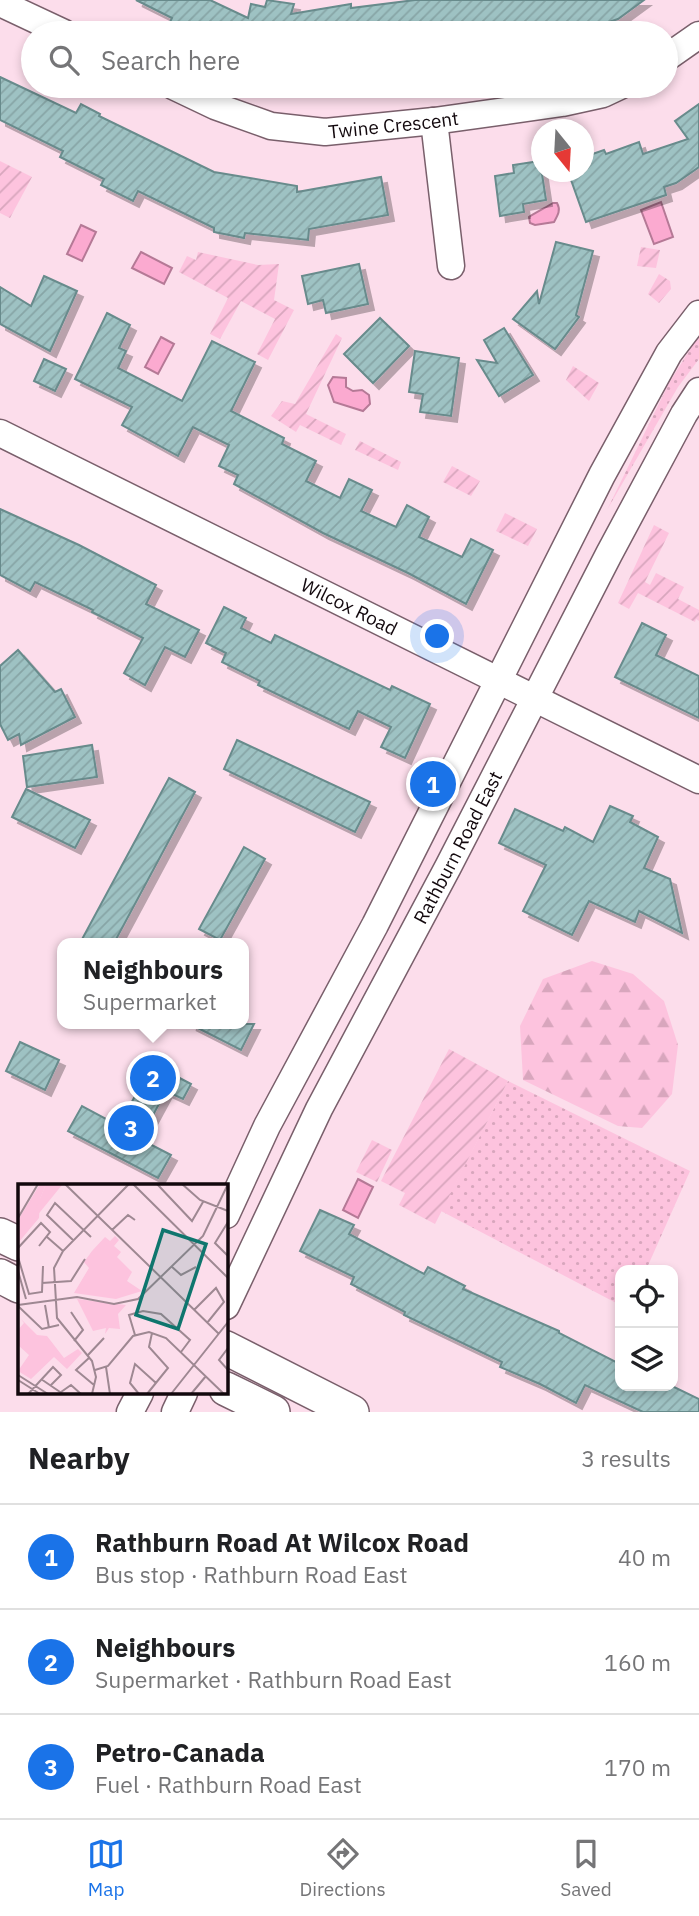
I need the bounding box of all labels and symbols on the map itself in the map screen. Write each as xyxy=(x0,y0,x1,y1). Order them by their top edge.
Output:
street label: Twine Crescent xyxy=(327,106,460,144)
north arrow xyxy=(531,119,594,182)
street label: Wilcox Road xyxy=(297,572,402,640)
your location xyxy=(420,619,454,653)
pin: 1 xyxy=(410,758,456,810)
street label: Rathburn Road East xyxy=(408,767,507,928)
pin: 2 xyxy=(130,1052,176,1104)
pin: 3 xyxy=(108,1102,154,1154)
inset map xyxy=(18,1184,228,1394)

